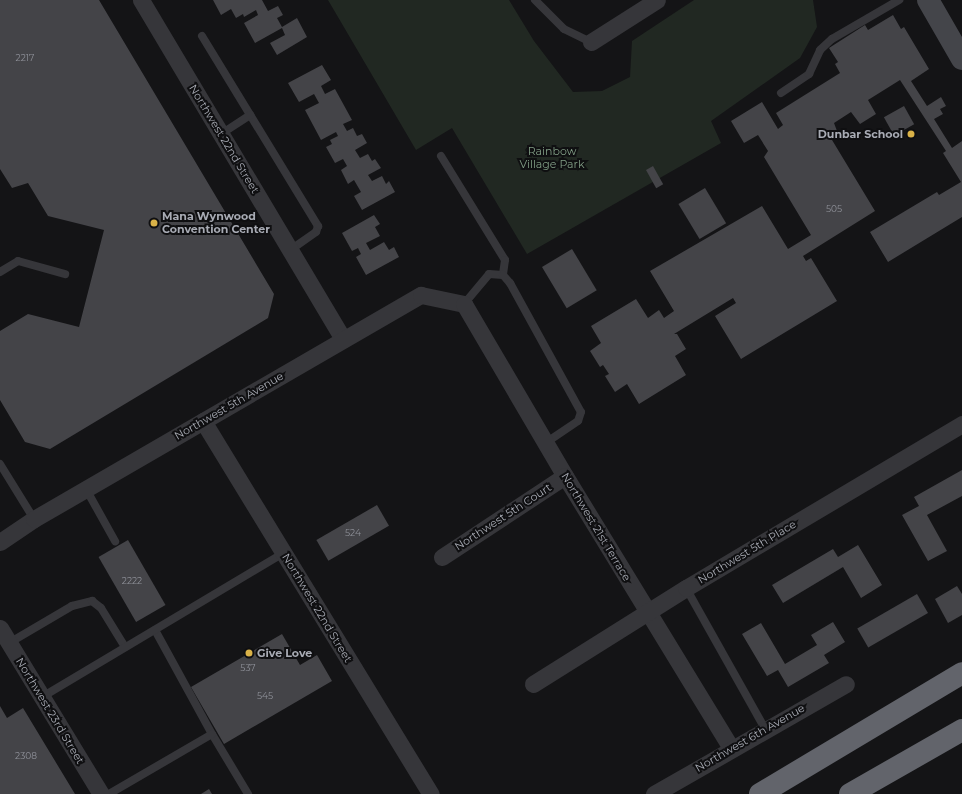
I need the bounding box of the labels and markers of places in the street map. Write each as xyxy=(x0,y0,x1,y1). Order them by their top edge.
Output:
place label: Dunbar School xyxy=(818,127,903,141)
marker: Dunbar School xyxy=(906,129,916,139)
place label: Mana Wynwood Convention Center xyxy=(162,210,270,236)
marker: Mana Wynwood Convention Center xyxy=(149,218,159,228)
place label: Give Love xyxy=(257,646,312,660)
marker: Give Love xyxy=(244,648,254,658)

